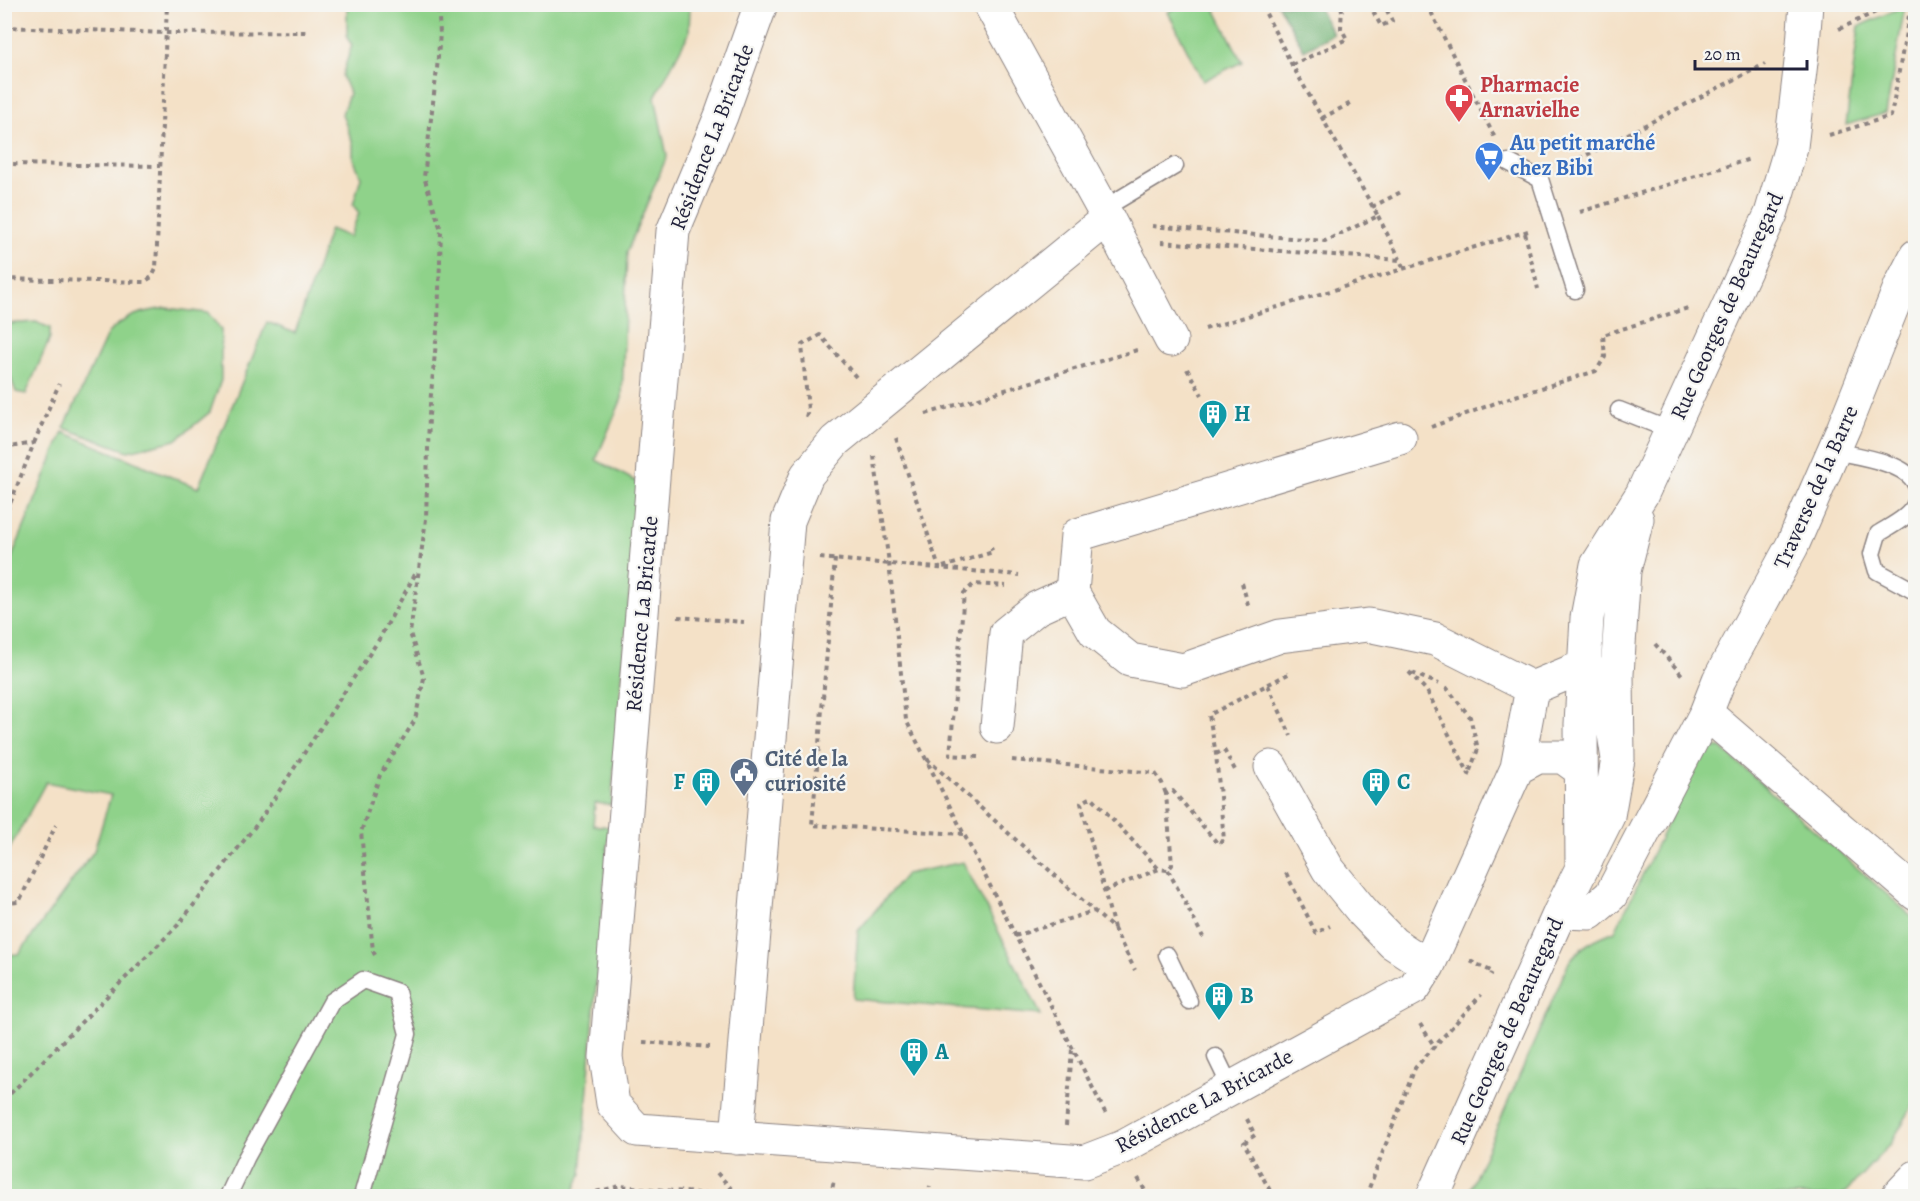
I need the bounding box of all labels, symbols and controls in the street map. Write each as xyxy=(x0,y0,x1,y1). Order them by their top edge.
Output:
scale bar xyxy=(1695,33,1808,71)
street label: Résidence La Bricarde xyxy=(663,40,761,234)
text: 20 m xyxy=(1704,42,1741,66)
place label: Pharmacie Arnavielhe xyxy=(1479,70,1580,125)
pharmacy icon: Pharmacie Arnavielhe xyxy=(1443,82,1475,124)
place label: Au petit marché chez Bibi xyxy=(1509,128,1655,183)
supermarket icon: Au petit marché chez Bibi xyxy=(1473,140,1505,182)
street label: Rue Georges de Beauregard xyxy=(1663,187,1791,425)
building icon: H xyxy=(1197,398,1229,440)
place label: H xyxy=(1234,399,1250,429)
street label: Traverse de la Barre xyxy=(1766,400,1866,574)
street label: Résidence La Bricarde xyxy=(618,514,666,714)
place label: Cité de la curiosité xyxy=(765,744,849,799)
public building icon: Cité de la curiosité xyxy=(728,756,760,798)
building icon: F xyxy=(690,766,722,808)
building icon: C xyxy=(1360,766,1392,808)
place label: F xyxy=(673,767,685,797)
place label: C xyxy=(1397,767,1411,797)
street label: Rue Georges de Beauregard xyxy=(1443,912,1571,1150)
building icon: B xyxy=(1203,980,1235,1022)
place label: B xyxy=(1240,981,1254,1011)
building icon: A xyxy=(898,1036,930,1078)
place label: A xyxy=(934,1037,949,1067)
street label: Résidence La Bricarde xyxy=(1110,1041,1298,1161)

